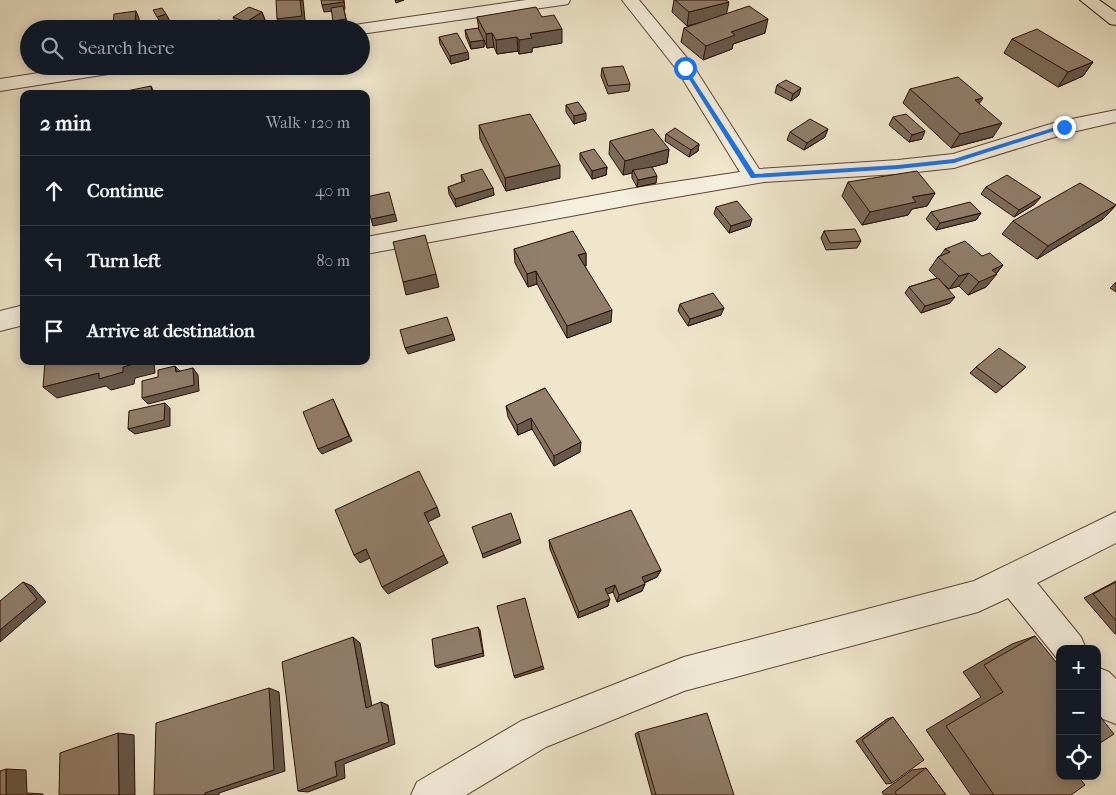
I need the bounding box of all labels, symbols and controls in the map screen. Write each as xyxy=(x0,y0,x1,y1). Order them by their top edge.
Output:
search box xyxy=(20,20,370,75)
icon: search xyxy=(38,34,66,62)
text: Search here xyxy=(78,37,174,59)
route start xyxy=(674,57,697,80)
text: 2 min xyxy=(40,111,91,135)
text: Walk · 120 m xyxy=(266,113,350,132)
route end xyxy=(1053,116,1076,139)
icon: ahead xyxy=(40,177,68,205)
text: Continue xyxy=(87,180,163,202)
text: 40 m xyxy=(315,181,350,200)
icon: left xyxy=(40,247,68,275)
text: Turn left xyxy=(87,250,161,272)
text: 80 m xyxy=(316,251,350,270)
icon: arrive xyxy=(40,317,68,345)
text: Arrive at destination xyxy=(87,320,255,342)
map controls xyxy=(1056,645,1101,780)
button: + xyxy=(1056,645,1101,690)
button: − xyxy=(1056,690,1101,735)
button: locate xyxy=(1056,735,1101,780)

